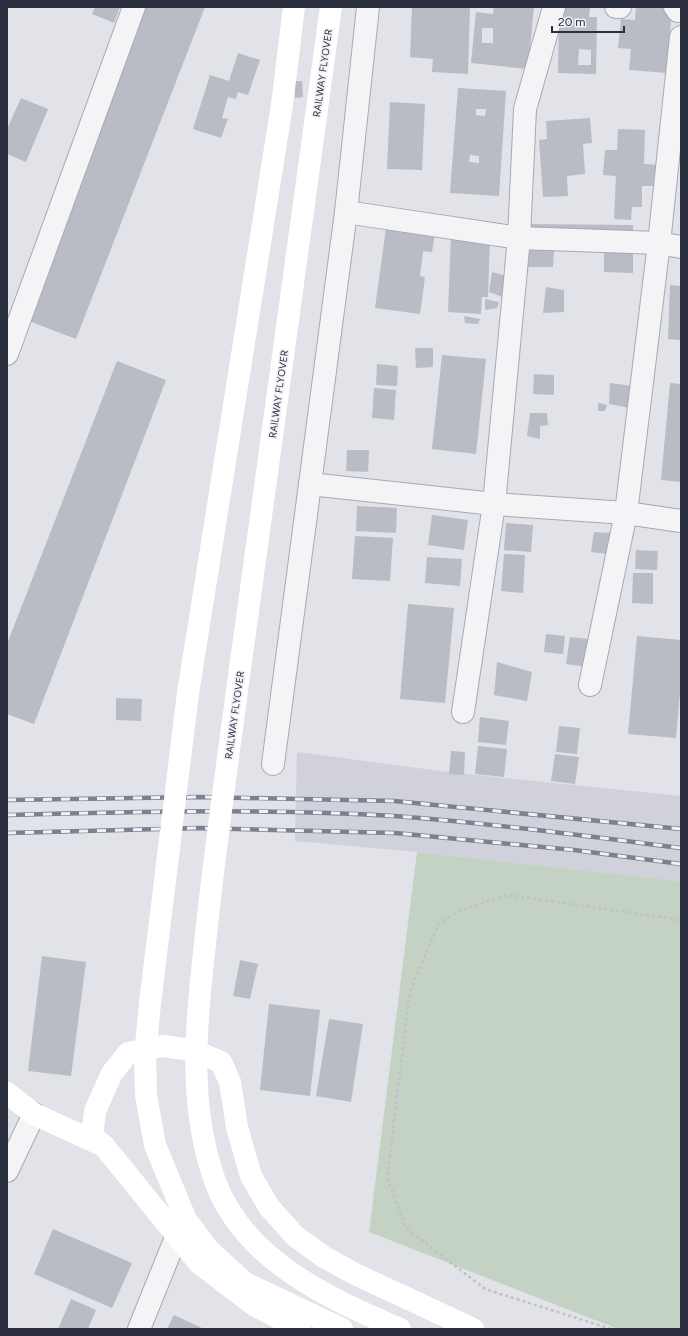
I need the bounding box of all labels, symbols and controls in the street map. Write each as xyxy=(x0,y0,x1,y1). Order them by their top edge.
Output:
scale bar xyxy=(552,8,624,34)
text: 20 m xyxy=(558,15,586,29)
street label: RAILWAY FLYOVER xyxy=(310,28,335,118)
street label: RAILWAY FLYOVER xyxy=(266,349,291,439)
street label: RAILWAY FLYOVER xyxy=(222,670,247,760)

